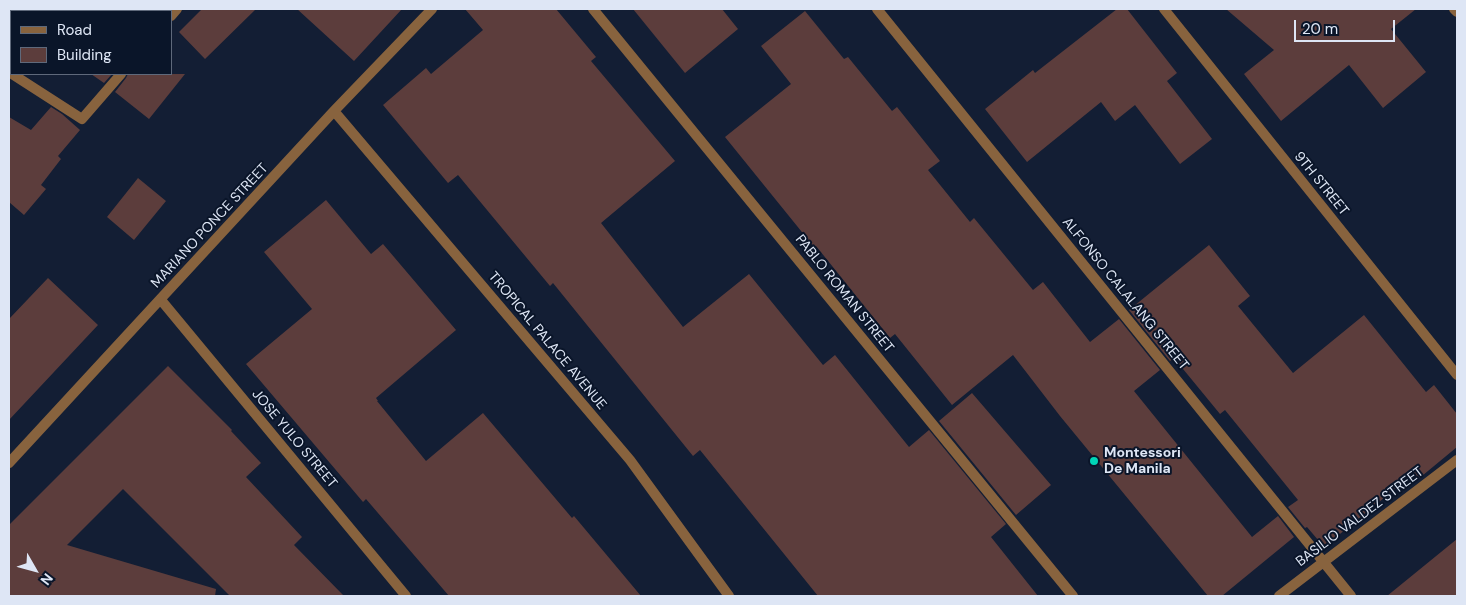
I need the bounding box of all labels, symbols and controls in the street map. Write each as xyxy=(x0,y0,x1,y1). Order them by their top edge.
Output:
legend xyxy=(10,10,172,75)
scale bar xyxy=(1296,10,1397,42)
text: 20 m xyxy=(1302,19,1338,39)
text: Road xyxy=(57,20,92,40)
text: Building xyxy=(57,45,112,65)
street label: 9TH STREET xyxy=(1290,149,1352,219)
street label: MARIANO PONCE STREET xyxy=(148,160,272,292)
street label: ALFONSO CALALANG STREET xyxy=(1058,214,1192,374)
street label: PABLO ROMAN STREET xyxy=(791,232,897,356)
street label: TROPICAL PALACE AVENUE xyxy=(484,269,610,413)
street label: JOSE YULO STREET xyxy=(248,386,340,492)
place label: Montessori De Manila xyxy=(1104,445,1181,478)
marker: Montessori De Manila xyxy=(1088,455,1100,467)
street label: BASILIO VALDEZ STREET xyxy=(1293,464,1427,570)
north arrow xyxy=(10,545,60,595)
text: N xyxy=(37,570,57,589)

